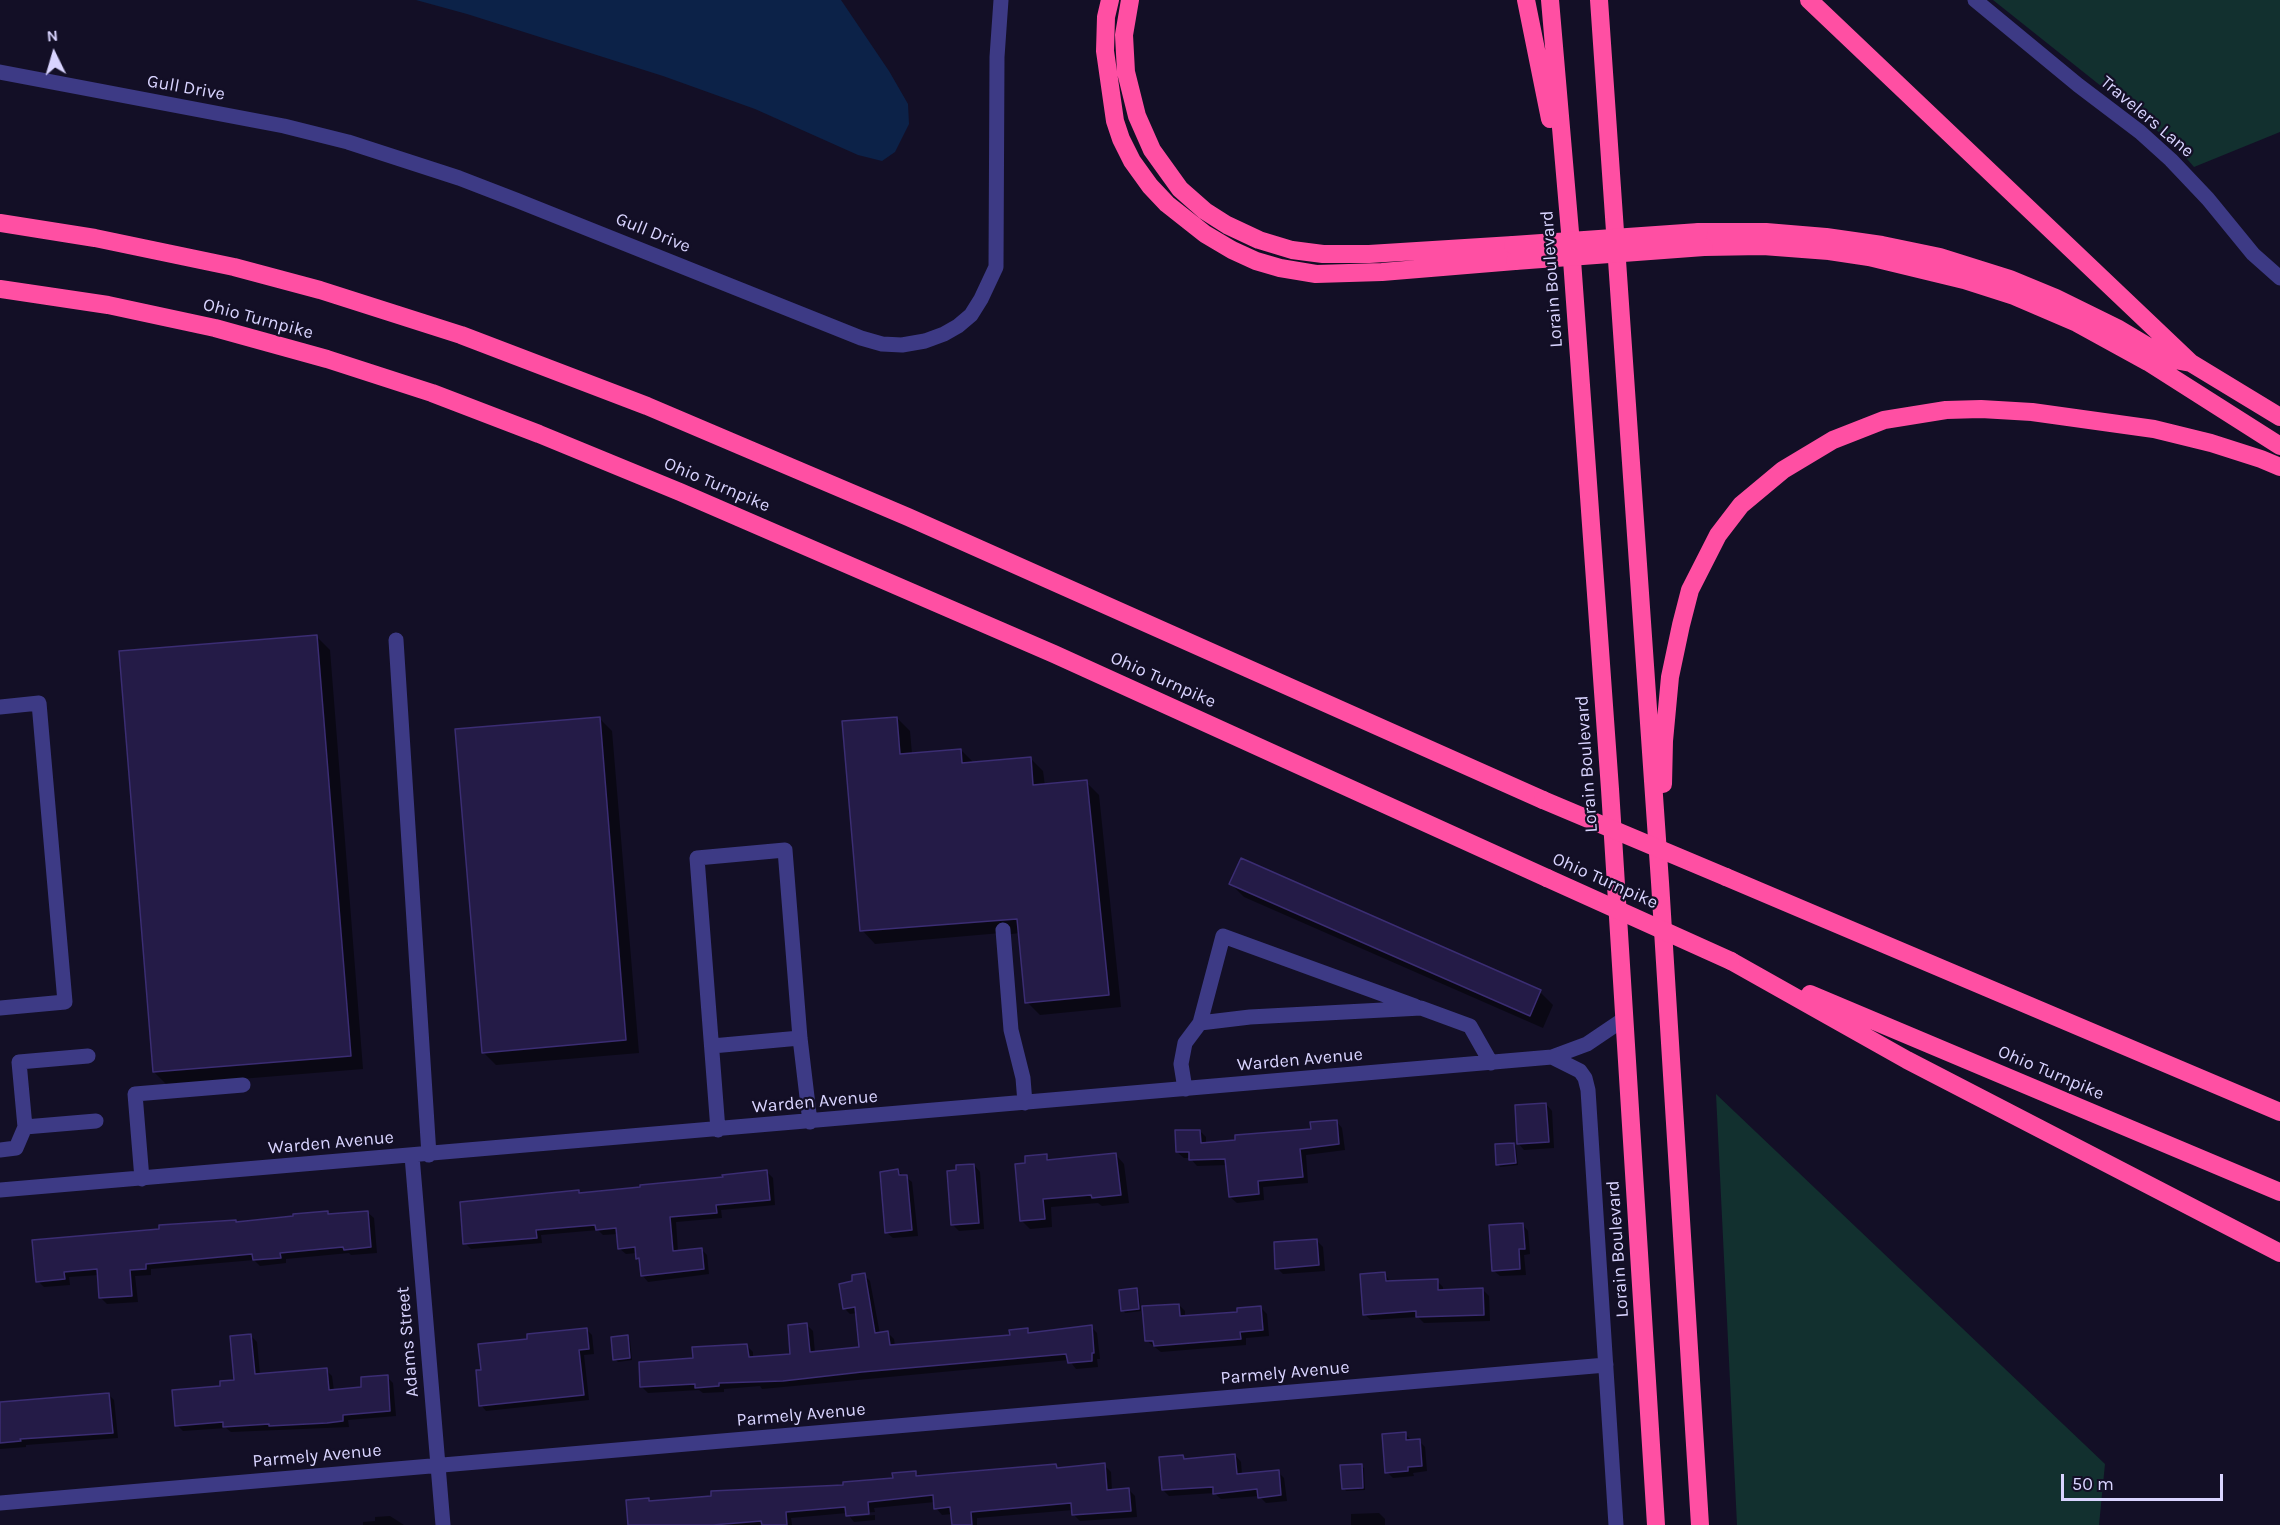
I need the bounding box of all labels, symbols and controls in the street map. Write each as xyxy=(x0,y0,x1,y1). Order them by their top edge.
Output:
north arrow xyxy=(24,24,84,84)
text: N xyxy=(46,26,59,46)
street label: Gull Drive xyxy=(145,71,227,105)
street label: Travelers Lane xyxy=(2096,72,2198,162)
street label: Gull Drive xyxy=(612,208,694,258)
street label: Lorain Boulevard xyxy=(1536,210,1568,348)
street label: Ohio Turnpike xyxy=(201,294,315,344)
street label: Ohio Turnpike xyxy=(661,453,773,517)
street label: Ohio Turnpike xyxy=(1107,647,1219,713)
street label: Lorain Boulevard xyxy=(1571,695,1603,833)
street label: Ohio Turnpike xyxy=(1549,848,1661,914)
street label: Ohio Turnpike xyxy=(1995,1041,2107,1105)
street label: Warden Avenue xyxy=(1236,1044,1364,1076)
street label: Warden Avenue xyxy=(751,1086,879,1118)
street label: Warden Avenue xyxy=(267,1127,395,1159)
street label: Lorain Boulevard xyxy=(1602,1180,1634,1318)
street label: Adams Street xyxy=(392,1286,424,1398)
street label: Parmely Avenue xyxy=(1220,1357,1350,1389)
street label: Parmely Avenue xyxy=(736,1399,866,1431)
street label: Parmely Avenue xyxy=(252,1440,382,1472)
scale bar xyxy=(2064,1462,2226,1500)
text: 50 m xyxy=(2072,1473,2114,1495)

